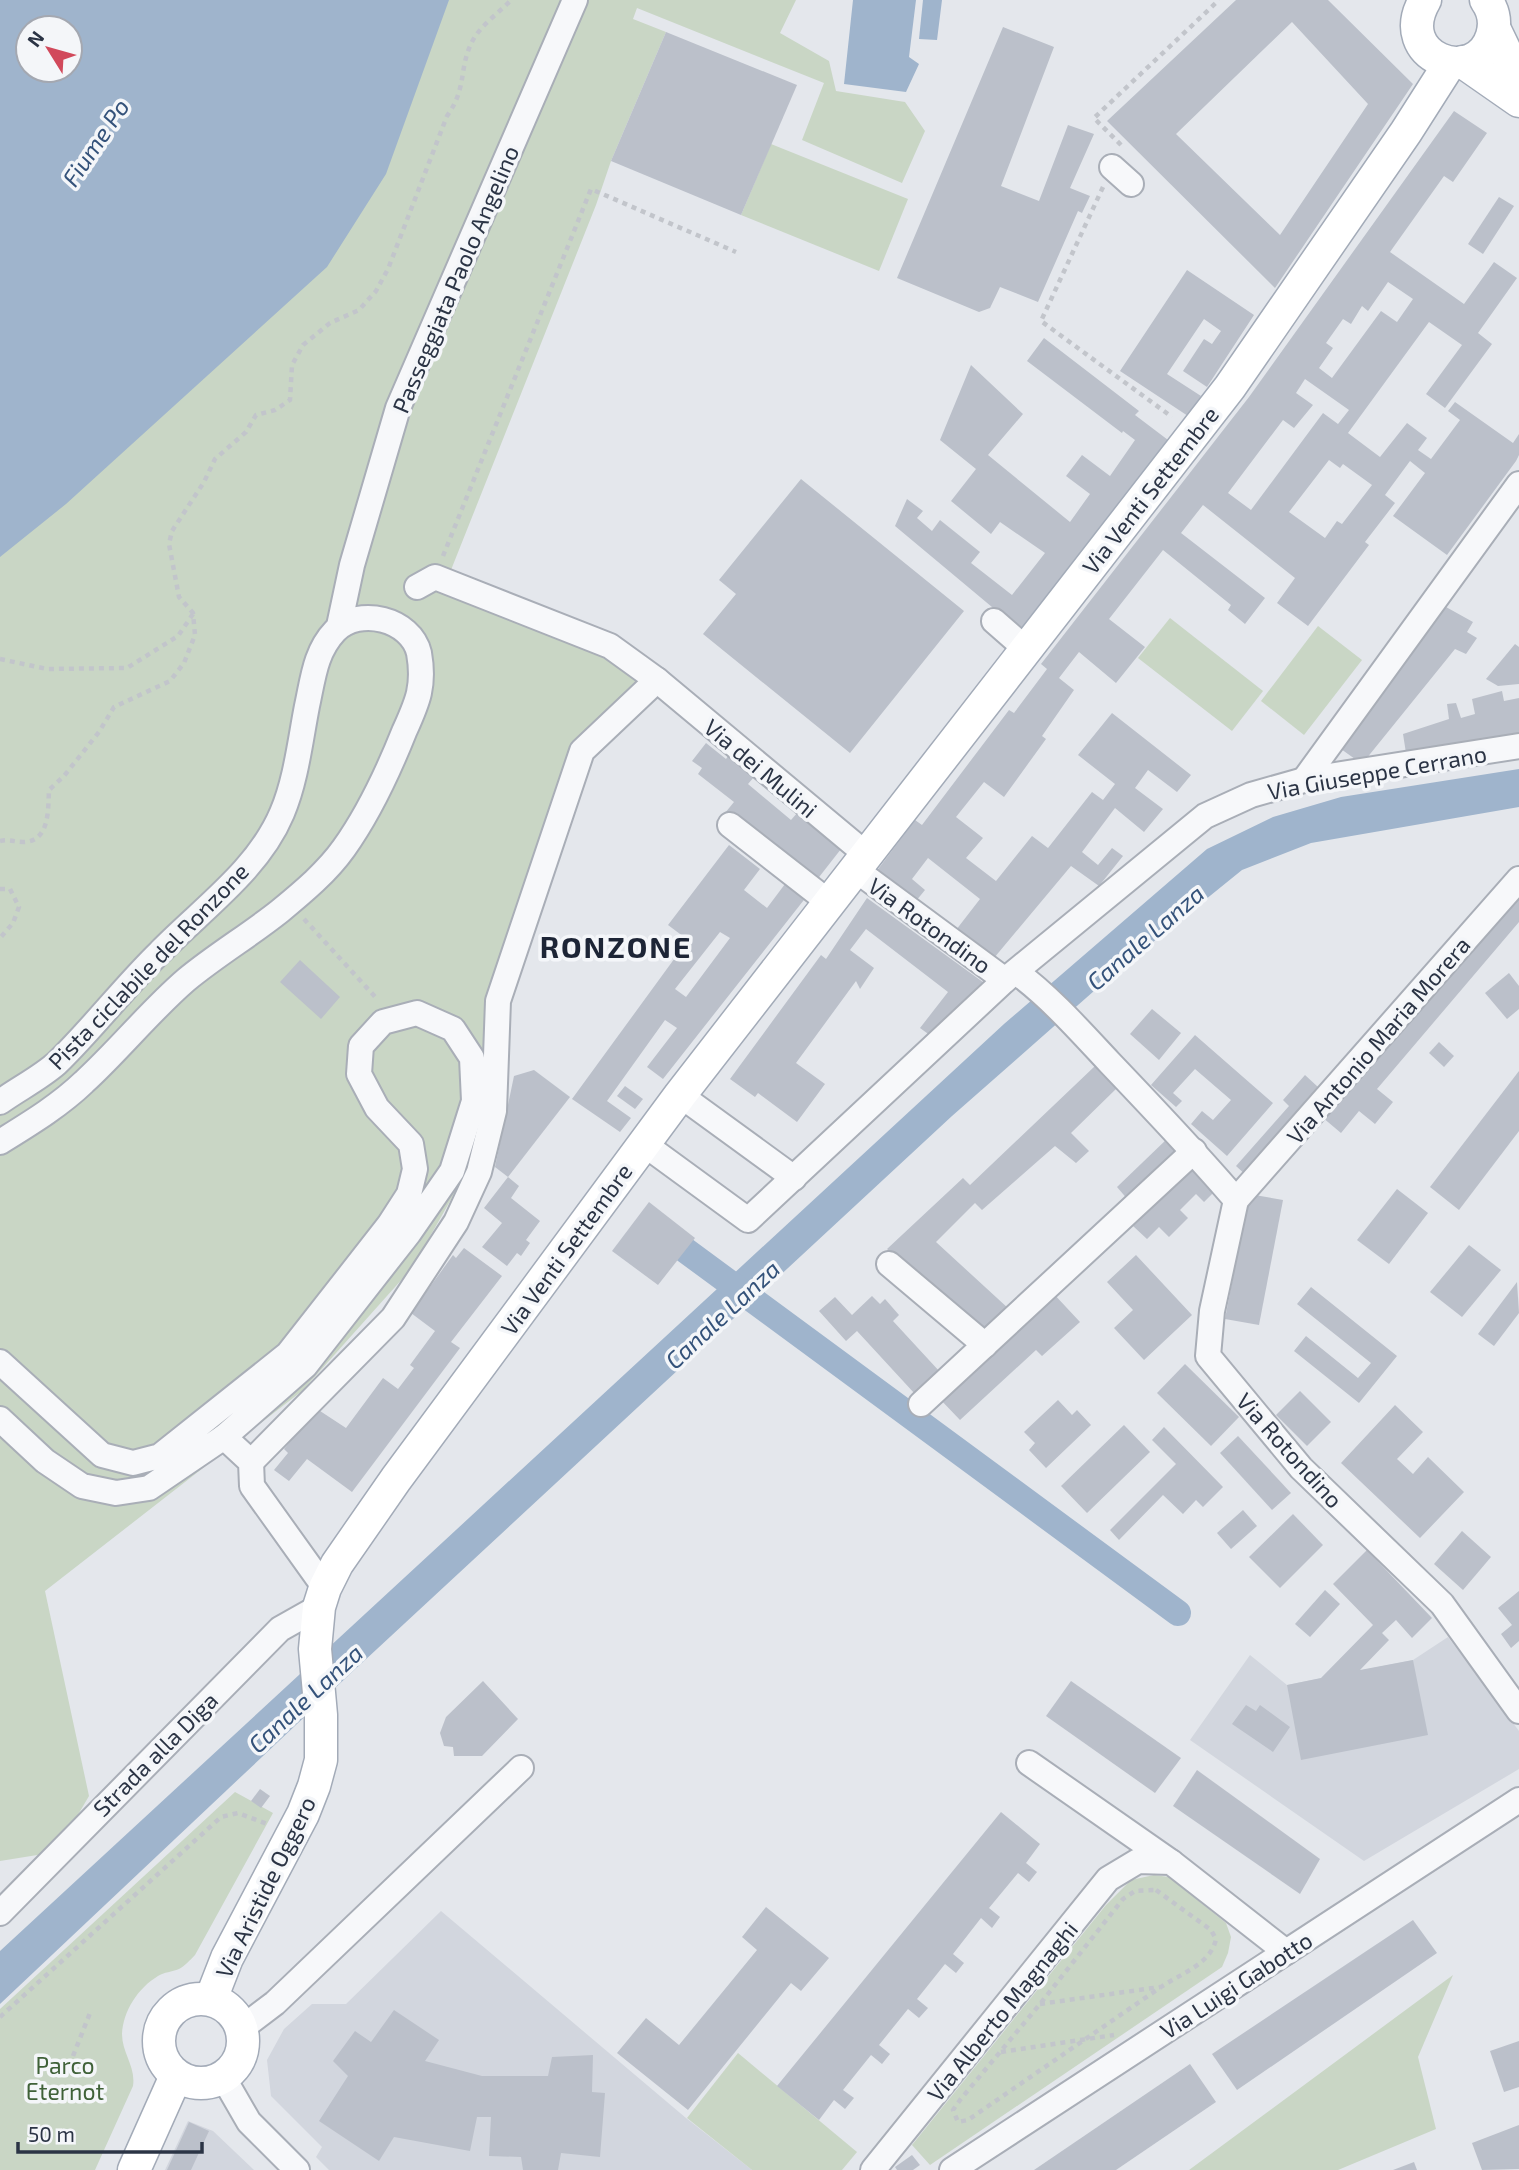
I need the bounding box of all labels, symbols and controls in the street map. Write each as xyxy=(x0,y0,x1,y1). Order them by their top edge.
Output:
north arrow xyxy=(14,14,84,84)
text: N xyxy=(22,26,48,51)
water label: Fiume Po xyxy=(55,93,135,191)
street label: Passeggiata Paolo Angelino xyxy=(386,141,524,417)
street label: Via Venti Settembre xyxy=(1076,401,1224,579)
street label: Via dei Mulini xyxy=(699,713,823,823)
street label: Via Giuseppe Cerrano xyxy=(1265,739,1489,805)
street label: Pista ciclabile del Ronzone xyxy=(42,857,254,1075)
street label: Via Rotondino xyxy=(863,871,997,979)
water label: Canale Lanza xyxy=(1080,878,1210,996)
district label: RONZONE xyxy=(540,928,692,964)
street label: Via Antonio Maria Morera xyxy=(1280,931,1476,1149)
street label: Via Venti Settembre xyxy=(494,1158,638,1340)
water label: Canale Lanza xyxy=(659,1254,785,1374)
street label: Via Rotondino xyxy=(1231,1387,1349,1513)
water label: Canale Lanza xyxy=(242,1638,368,1758)
street label: Strada alla Diga xyxy=(87,1686,223,1822)
street label: Via Aristide Oggero xyxy=(209,1792,321,1982)
street label: Via Alberto Magnaghi xyxy=(921,1915,1083,2107)
street label: Via Luigi Gabotto xyxy=(1155,1925,1317,2045)
park label: Parco Eternot xyxy=(26,2051,104,2105)
scale bar xyxy=(18,2110,201,2154)
text: 50 m xyxy=(28,2121,75,2146)

